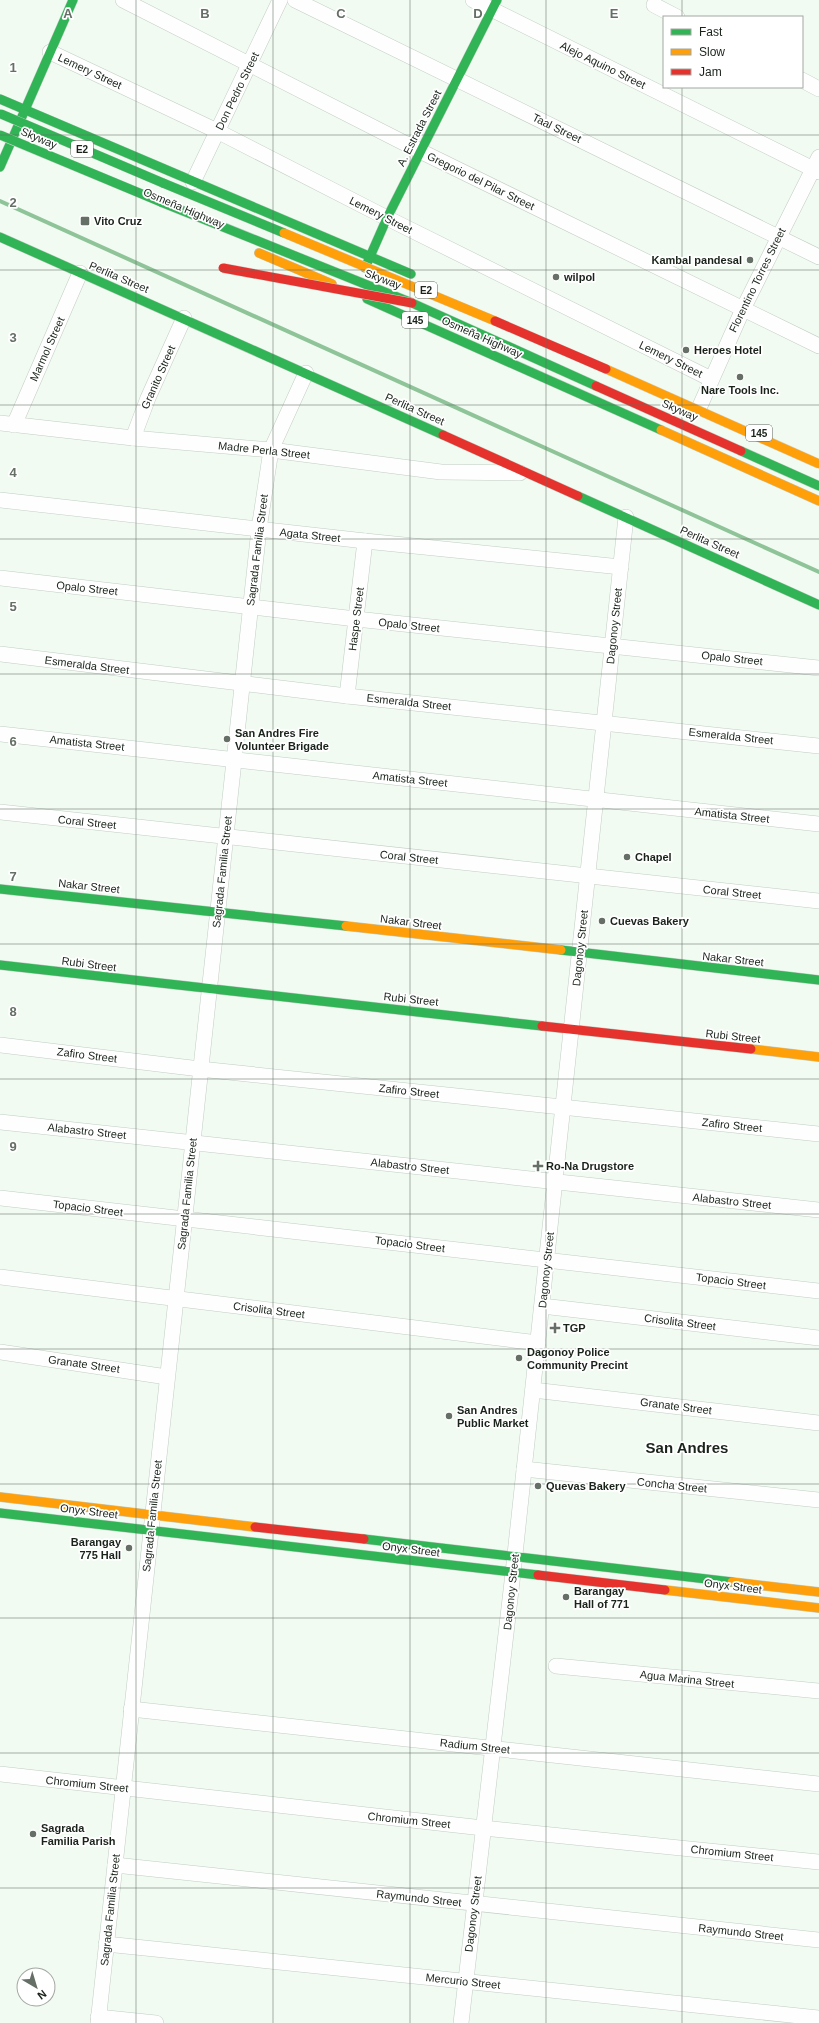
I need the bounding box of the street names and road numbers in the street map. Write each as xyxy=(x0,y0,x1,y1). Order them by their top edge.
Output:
street label: Alejo Aquino Street xyxy=(558,39,648,91)
street label: Don Pedro Street xyxy=(213,50,261,132)
street label: Lemery Street xyxy=(56,51,124,91)
street label: A. Estrada Street xyxy=(395,88,443,168)
street label: Taal Street xyxy=(531,111,583,145)
street label: Skyway xyxy=(19,125,59,151)
road number: E2 xyxy=(71,141,93,157)
street label: Gregorio del Pilar Street xyxy=(425,150,537,212)
street label: Osmeña Highway xyxy=(142,186,227,231)
street label: Lemery Street xyxy=(347,194,415,236)
street label: Florentino Torres Street xyxy=(726,226,788,334)
street label: Perlita Street xyxy=(87,259,151,295)
street label: Skyway xyxy=(363,267,403,292)
road number: E2 xyxy=(415,282,437,298)
road number: 145 xyxy=(402,312,428,328)
street label: Osmeña Highway xyxy=(440,314,525,360)
street label: Marmol Street xyxy=(27,315,67,383)
street label: Lemery Street xyxy=(637,338,705,380)
street label: Granito Street xyxy=(139,343,177,411)
street label: Perlita Street xyxy=(384,391,446,427)
street label: Skyway xyxy=(660,397,700,423)
road number: 145 xyxy=(746,425,772,441)
street label: Madre Perla Street xyxy=(217,439,311,461)
street label: Sagrada Familia Street xyxy=(244,493,270,607)
street label: Perlita Street xyxy=(679,524,741,560)
street label: Agata Street xyxy=(279,526,341,544)
street label: Opalo Street xyxy=(56,579,118,597)
street label: Haspe Street xyxy=(346,586,366,652)
street label: Dagonoy Street xyxy=(604,587,624,665)
street label: Opalo Street xyxy=(378,616,440,634)
street label: Opalo Street xyxy=(701,649,763,667)
street label: Esmeralda Street xyxy=(44,654,130,676)
street label: Esmeralda Street xyxy=(366,692,452,712)
street label: Esmeralda Street xyxy=(688,726,774,746)
street label: Amatista Street xyxy=(49,733,125,753)
street label: Amatista Street xyxy=(372,769,448,789)
street label: Amatista Street xyxy=(694,805,770,825)
street label: Coral Street xyxy=(57,813,117,831)
street label: Sagrada Familia Street xyxy=(210,815,234,929)
street label: Coral Street xyxy=(379,848,439,866)
street label: Nakar Street xyxy=(58,877,120,895)
street label: Coral Street xyxy=(702,883,762,901)
street label: Dagonoy Street xyxy=(570,909,590,987)
street label: Nakar Street xyxy=(380,912,442,932)
street label: Nakar Street xyxy=(702,950,764,968)
street label: Rubi Street xyxy=(61,955,117,973)
street label: Rubi Street xyxy=(383,990,439,1008)
street label: Rubi Street xyxy=(705,1027,761,1045)
street label: Zafiro Street xyxy=(56,1045,118,1065)
street label: Zafiro Street xyxy=(378,1082,440,1100)
street label: Zafiro Street xyxy=(701,1116,763,1134)
street label: Alabastro Street xyxy=(47,1121,127,1141)
street label: Sagrada Familia Street xyxy=(175,1137,199,1251)
street label: Alabastro Street xyxy=(370,1156,450,1176)
street label: Alabastro Street xyxy=(692,1191,772,1211)
street label: Topacio Street xyxy=(52,1198,124,1218)
street label: Dagonoy Street xyxy=(536,1231,556,1309)
street label: Topacio Street xyxy=(374,1234,446,1254)
street label: Topacio Street xyxy=(695,1271,767,1291)
street label: Crisolita Street xyxy=(232,1300,306,1320)
street label: Crisolita Street xyxy=(643,1312,717,1332)
street label: Granate Street xyxy=(47,1353,121,1375)
street label: Granate Street xyxy=(639,1396,713,1416)
street label: Sagrada Familia Street xyxy=(140,1459,164,1573)
street label: Concha Street xyxy=(636,1475,708,1495)
street label: Onyx Street xyxy=(59,1502,119,1520)
street label: Onyx Street xyxy=(381,1540,441,1558)
street label: Dagonoy Street xyxy=(501,1553,521,1631)
street label: Onyx Street xyxy=(703,1577,763,1595)
street label: Agua Marina Street xyxy=(639,1668,735,1690)
street label: Radium Street xyxy=(439,1736,511,1756)
street label: Chromium Street xyxy=(45,1774,129,1794)
street label: Chromium Street xyxy=(367,1810,451,1830)
street label: Chromium Street xyxy=(690,1843,774,1863)
street label: Sagrada Familia Street xyxy=(98,1853,122,1967)
street label: Dagonoy Street xyxy=(462,1875,484,1953)
street label: Raymundo Street xyxy=(376,1888,462,1908)
street label: Raymundo Street xyxy=(698,1922,784,1942)
street label: Mercurio Street xyxy=(425,1971,501,1991)

